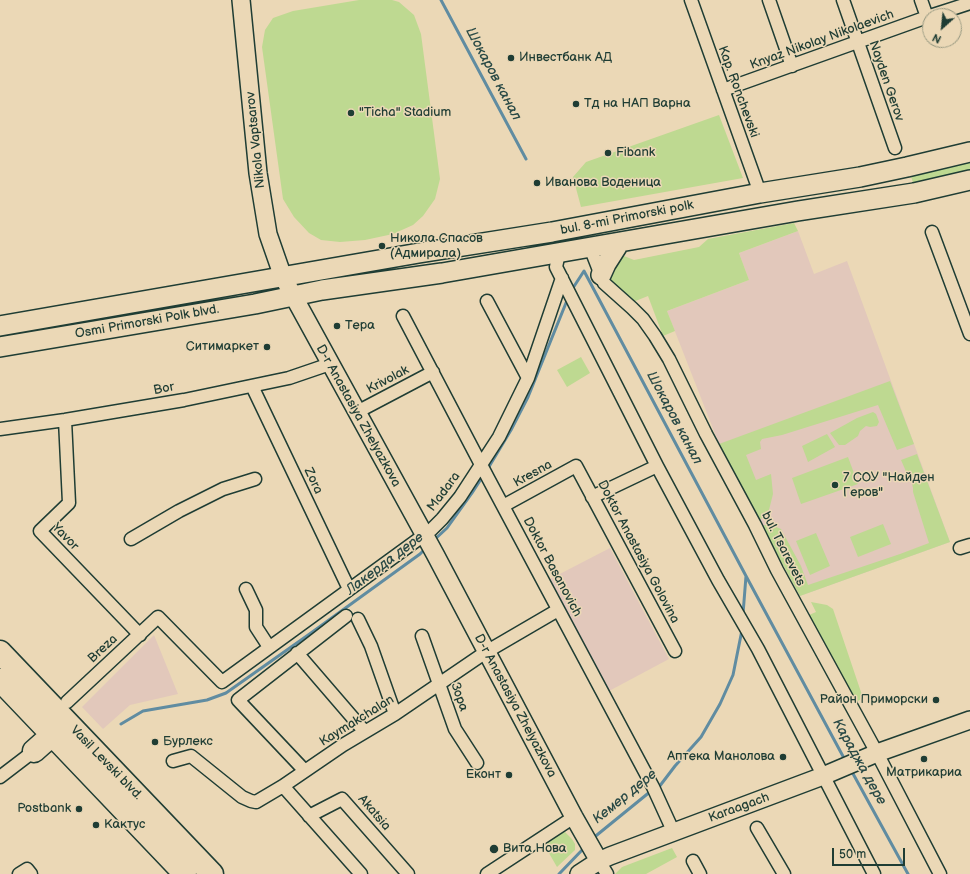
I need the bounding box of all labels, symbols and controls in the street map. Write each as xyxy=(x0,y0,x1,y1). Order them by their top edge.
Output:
street label: Knyaz Nikolay Nikolaevich xyxy=(748,7,896,73)
north arrow xyxy=(922,8,962,48)
water label: Шокаров канал xyxy=(461,25,525,123)
text: N xyxy=(930,31,943,46)
street label: Nayden Gerov xyxy=(865,39,907,123)
street label: Kap. Ronchevski xyxy=(714,44,762,140)
place label: Инвестбанк АД xyxy=(519,50,612,66)
marker: Инвестбанк АД xyxy=(506,53,516,63)
street label: Nikola Vaptsarov xyxy=(243,91,269,189)
place label: Тд на НАП Варна xyxy=(584,96,691,112)
marker: Тд на НАП Варна xyxy=(571,99,581,109)
place label: "Ticha" Stadium xyxy=(359,105,451,121)
marker: "Ticha" Stadium xyxy=(346,108,356,118)
place label: Fibank xyxy=(616,145,655,161)
marker: Fibank xyxy=(603,148,613,158)
place label: Иванова Воденица xyxy=(545,175,661,191)
marker: Иванова Воденица xyxy=(532,178,542,188)
street label: bul. 8-mi Primorski polk xyxy=(559,197,695,239)
place label: Никола Спасов (Адмирала) xyxy=(390,231,483,262)
marker: Никола Спасов (Адмирала) xyxy=(377,241,387,251)
street label: Osmi Primorski Polk blvd. xyxy=(74,302,220,342)
place label: Тера xyxy=(345,318,375,334)
marker: Тера xyxy=(332,321,342,331)
place label: Ситимаркет xyxy=(186,339,259,355)
marker: Ситимаркет xyxy=(262,342,272,352)
street label: D-r Anastasiya Zhelyazkova xyxy=(312,342,404,490)
street label: Krivolak xyxy=(364,362,412,398)
water label: Шокаров канал xyxy=(642,369,706,467)
street label: Bor xyxy=(152,379,176,399)
street label: Kresna xyxy=(511,457,555,491)
street label: Zora xyxy=(300,465,326,497)
street label: Madara xyxy=(424,469,464,515)
place label: 7 СОУ "Найден Геров" xyxy=(843,470,935,501)
street label: Doktor Anastasiya Golovina xyxy=(594,478,682,626)
marker: 7 СОУ "Найден Геров" xyxy=(830,480,840,490)
street label: bul. Tsarevets xyxy=(758,509,808,589)
street label: Doktor Basanovich xyxy=(519,514,585,620)
street label: Yavor xyxy=(48,520,82,554)
water label: Лакерда дере xyxy=(343,529,427,599)
street label: Breza xyxy=(85,632,121,666)
street label: D-r Anastasiya Zhelyazkova xyxy=(471,632,559,780)
street label: Зора xyxy=(447,681,471,713)
street label: Kaymakchalan xyxy=(317,692,397,750)
place label: Район Приморски xyxy=(819,692,928,708)
marker: Район Приморски xyxy=(931,695,941,705)
water label: Караджа дере xyxy=(828,716,890,808)
street label: Vasil Levski blvd. xyxy=(67,723,145,803)
place label: Бурлекс xyxy=(163,734,213,750)
marker: Бурлекс xyxy=(150,737,160,747)
place label: Аптека Манолова xyxy=(667,749,775,765)
marker: Аптека Манолова xyxy=(778,752,788,762)
marker: Матрикариа xyxy=(919,754,929,764)
place label: Матрикариа xyxy=(886,765,962,781)
water label: Кемер дере xyxy=(590,766,660,828)
place label: Еконт xyxy=(466,767,501,783)
marker: Еконт xyxy=(504,770,514,780)
street label: Karaagach xyxy=(706,790,772,826)
street label: Akatsia xyxy=(354,792,394,834)
place label: Postbank xyxy=(17,801,71,817)
marker: Postbank xyxy=(74,804,84,814)
place label: Кактус xyxy=(104,817,145,833)
marker: Кактус xyxy=(91,820,101,830)
scale bar xyxy=(834,840,907,866)
place label: Вита Нова xyxy=(503,841,566,857)
marker: Вита Нова xyxy=(488,843,500,855)
text: 50 m xyxy=(839,847,866,862)

